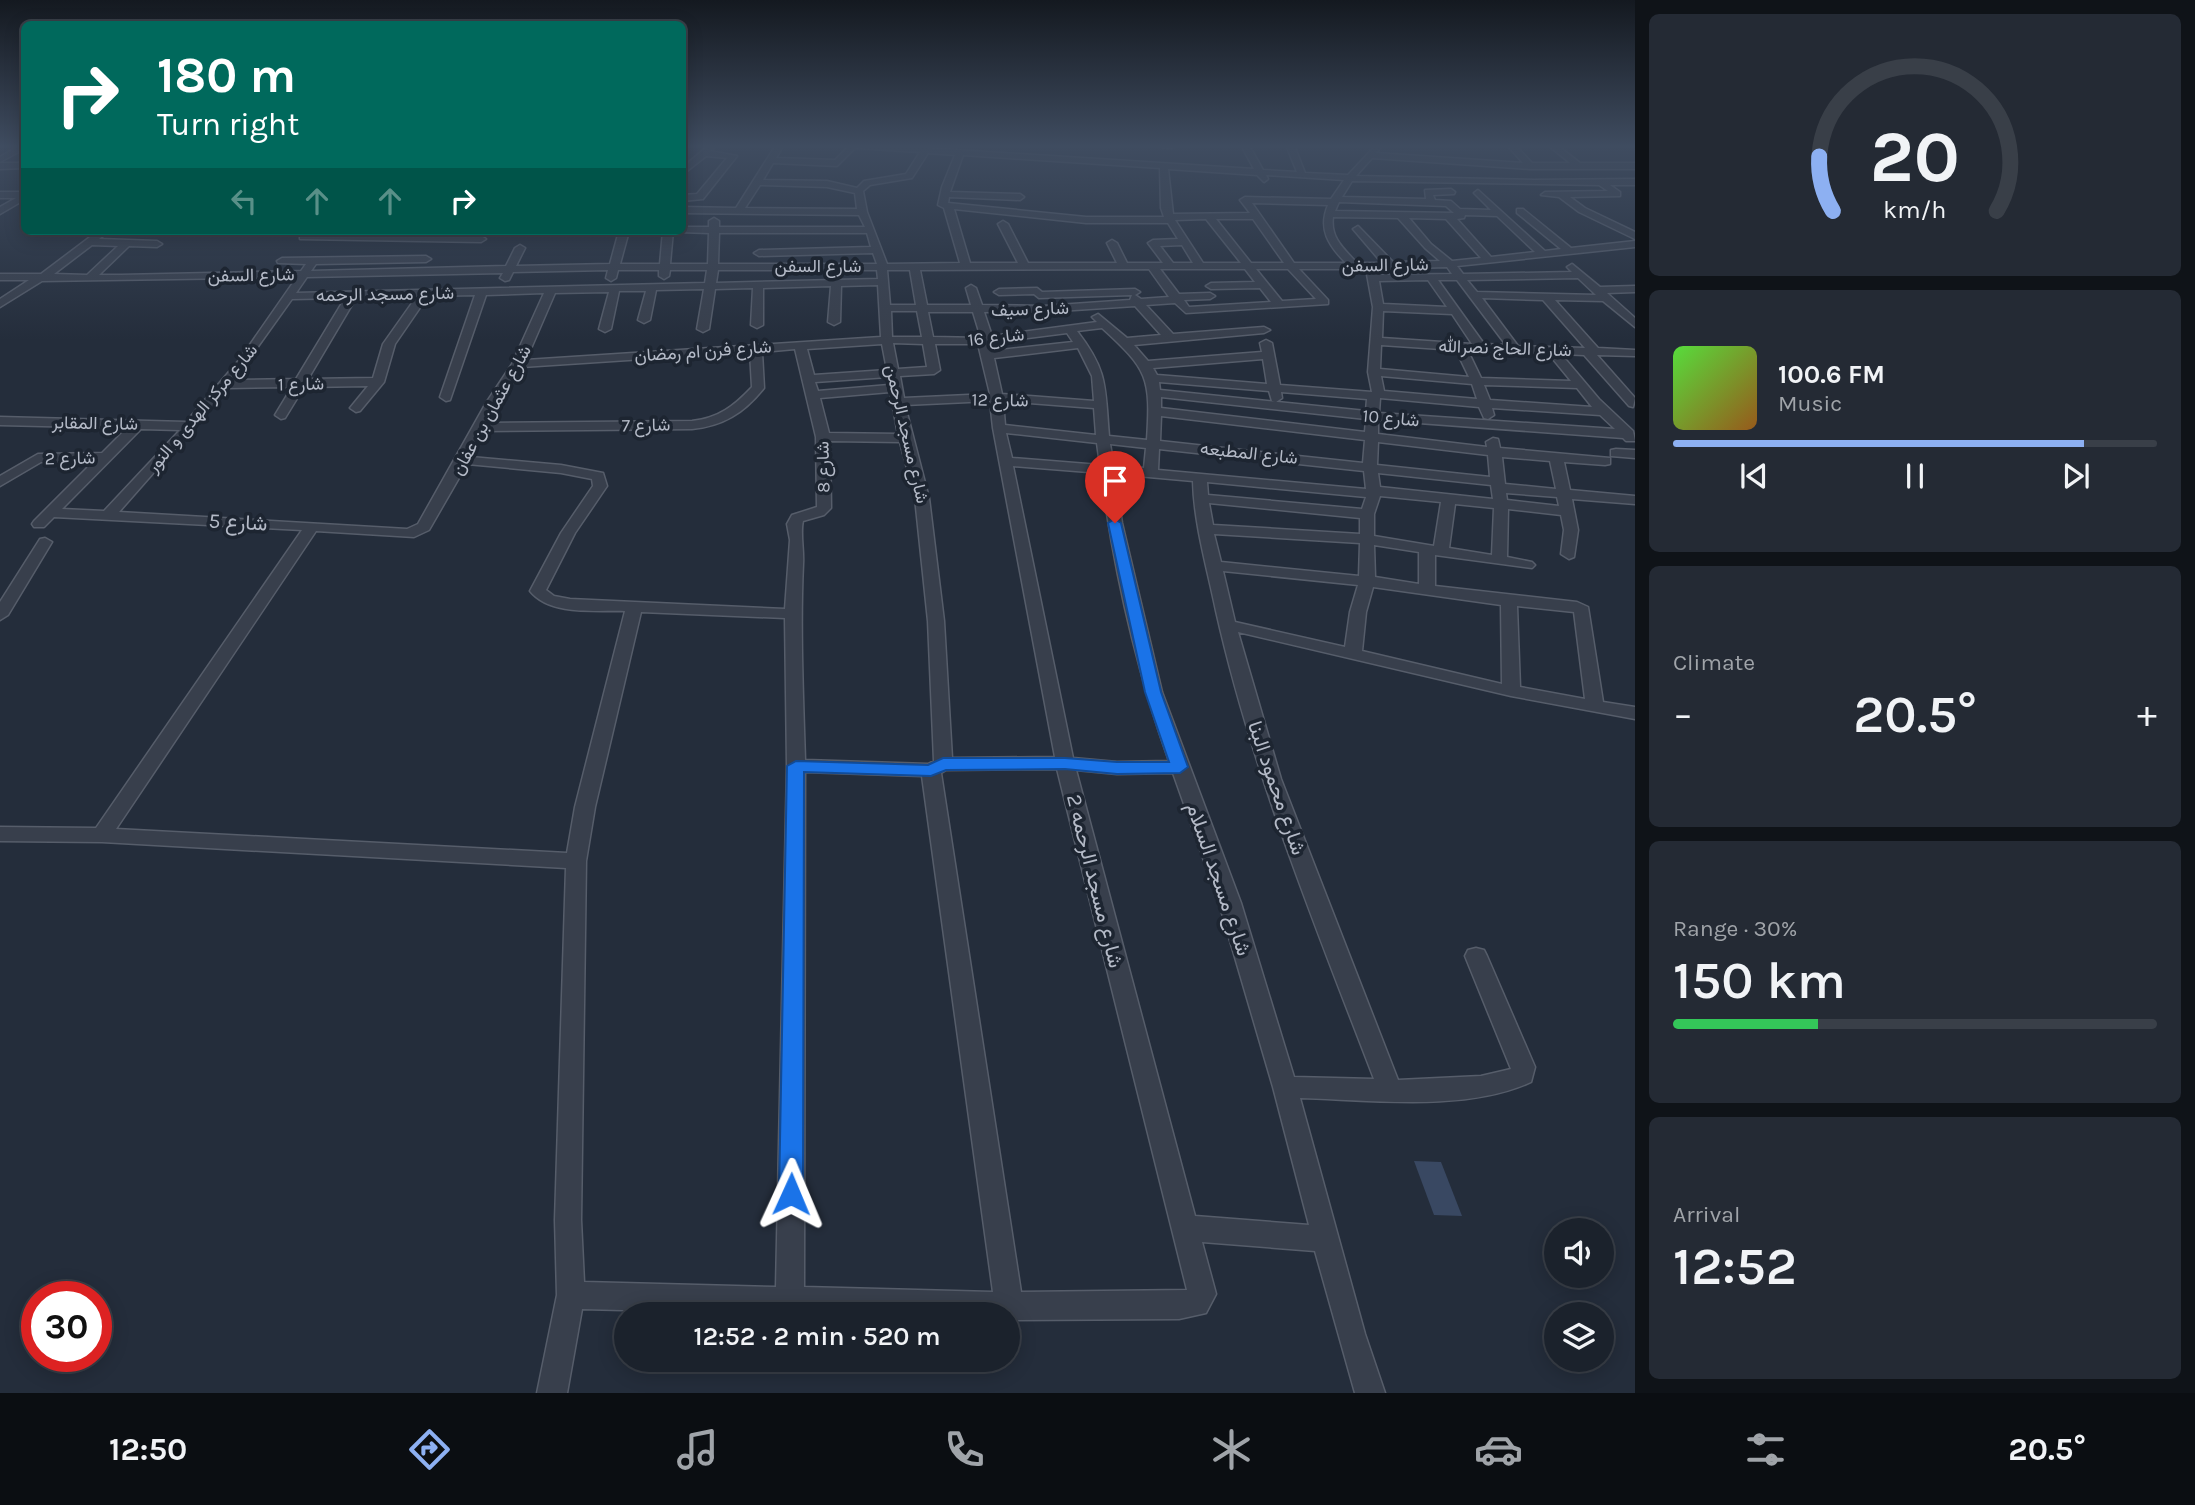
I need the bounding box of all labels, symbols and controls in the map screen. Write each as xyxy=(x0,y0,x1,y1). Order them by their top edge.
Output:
text: 180 m xyxy=(157,47,296,104)
icon: right xyxy=(42,49,133,140)
text: Turn right xyxy=(157,106,299,143)
text: 20 xyxy=(1870,114,1960,199)
icon: left xyxy=(225,182,263,220)
icon: ahead xyxy=(298,182,336,220)
icon: ahead xyxy=(371,182,409,220)
icon: right xyxy=(444,182,482,220)
text: km/h xyxy=(1883,195,1947,224)
street label: شارع السفن xyxy=(1341,253,1429,278)
street label: شارع السفن xyxy=(775,255,861,278)
street label: شارع السفن xyxy=(207,263,295,288)
street label: شارع مسجد الرحمه xyxy=(316,282,454,307)
street label: شارع سيف xyxy=(991,297,1069,322)
street label: شارع 16 xyxy=(967,323,1025,352)
street label: شارع فرن ام رمضان xyxy=(634,335,772,368)
street label: شارع الحاج نصرالله xyxy=(1438,335,1572,362)
street label: شارع مركز الهدى و النور xyxy=(141,339,263,478)
street label: شارع عثمان بن عفان xyxy=(446,341,537,479)
text: 100.6 FM xyxy=(1778,359,1885,390)
street label: شارع مسجد الرحمن xyxy=(879,363,934,506)
street label: شارع 1 xyxy=(278,373,324,396)
street label: شارع 12 xyxy=(971,389,1029,412)
text: Music xyxy=(1778,390,1842,417)
street label: شارع 10 xyxy=(1362,405,1420,432)
street label: شارع المقابر xyxy=(51,411,138,436)
street label: شارع 7 xyxy=(621,414,671,437)
street label: شارع المطبعه xyxy=(1199,437,1299,470)
street label: شارع 8 xyxy=(812,441,835,493)
street label: شارع 2 xyxy=(44,447,96,470)
pin xyxy=(1085,451,1145,523)
icon: previous xyxy=(1735,457,1773,495)
icon: pause xyxy=(1896,457,1934,495)
icon: next xyxy=(2057,457,2095,495)
icon: arrive xyxy=(1096,462,1134,500)
street label: شارع 5 xyxy=(208,508,268,538)
text: Climate xyxy=(1673,649,1755,676)
text: 20.5° xyxy=(1853,684,1977,745)
text: − xyxy=(1673,692,1693,737)
text: + xyxy=(2137,692,2157,737)
street label: شارع محمود البنا xyxy=(1241,718,1311,859)
street label: شارع مسجد الرحمه 2 xyxy=(1060,792,1128,971)
street label: شارع مسجد السلام xyxy=(1180,799,1256,959)
text: Range · 30% xyxy=(1673,915,1797,942)
text: 150 km xyxy=(1673,950,1846,1011)
position arrow xyxy=(754,1157,828,1231)
text: Arrival xyxy=(1673,1201,1740,1228)
map controls xyxy=(1544,1218,1614,1372)
button: sound xyxy=(1544,1218,1614,1288)
text: 12:52 xyxy=(1673,1236,1797,1297)
speed limit sign: 30 xyxy=(21,1281,112,1372)
button: layers xyxy=(1544,1302,1614,1372)
text: 12:52 · 2 min · 520 m xyxy=(693,1321,941,1352)
icon: directions xyxy=(405,1425,454,1474)
icon: music xyxy=(673,1425,722,1474)
icon: phone xyxy=(940,1425,989,1474)
icon: climate xyxy=(1207,1425,1256,1474)
icon: car xyxy=(1474,1425,1523,1474)
icon: filters xyxy=(1741,1425,1790,1474)
text: 12:50 xyxy=(109,1431,187,1468)
text: 20.5° xyxy=(2008,1431,2086,1468)

